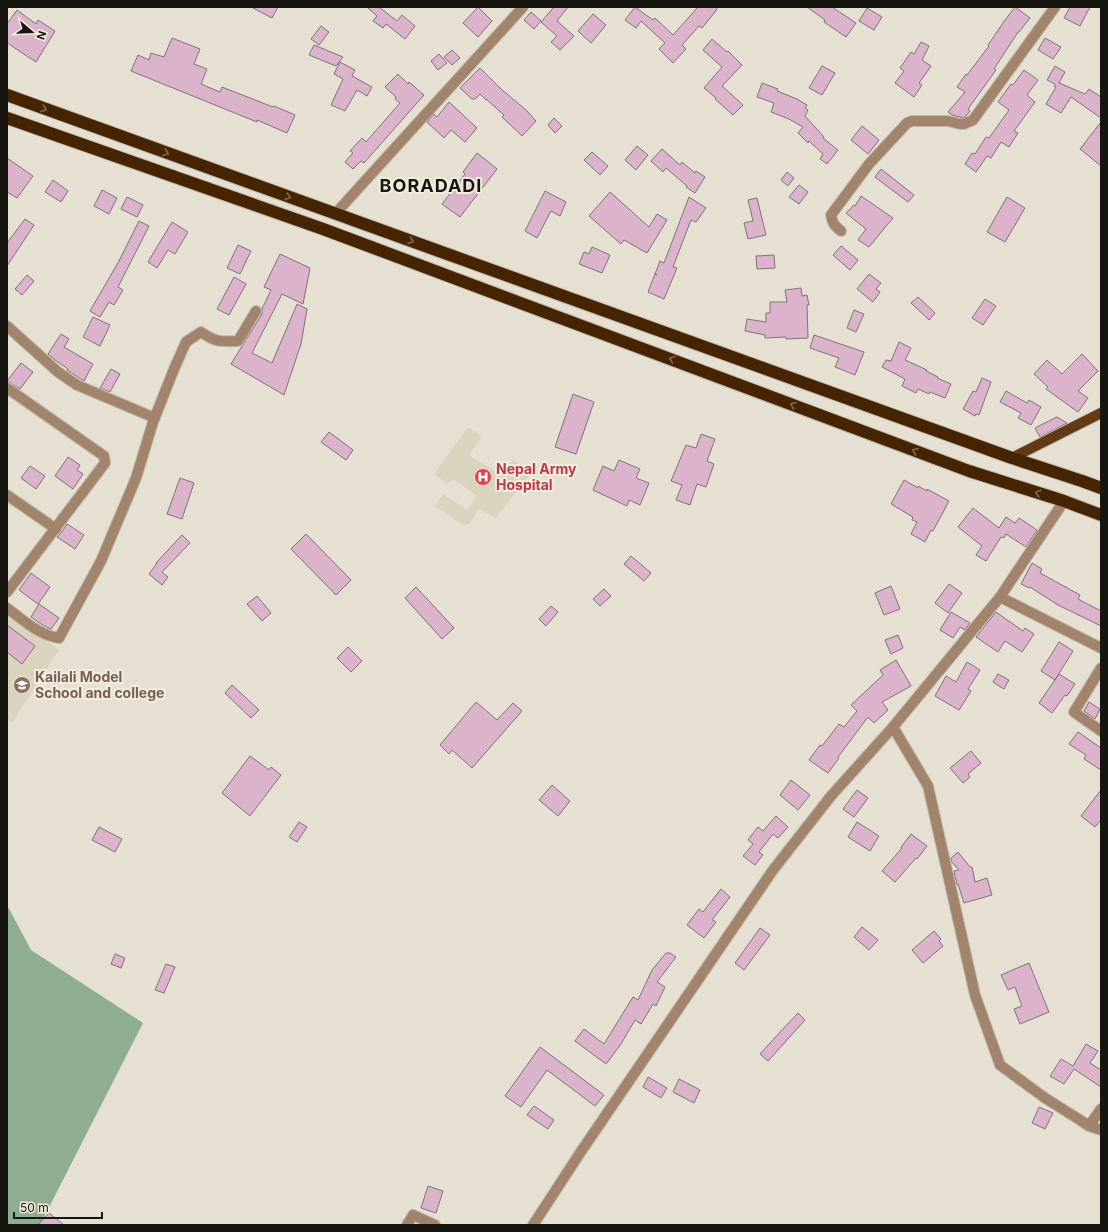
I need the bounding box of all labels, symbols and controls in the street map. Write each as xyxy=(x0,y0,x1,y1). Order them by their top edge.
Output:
north arrow xyxy=(12,12,52,52)
text: N xyxy=(33,29,49,42)
one-way arrow xyxy=(40,104,47,112)
one-way arrow xyxy=(162,148,169,156)
district label: BORADADI xyxy=(380,175,482,196)
one-way arrow xyxy=(285,192,292,200)
one-way arrow xyxy=(407,236,414,245)
one-way arrow xyxy=(668,356,675,364)
one-way arrow xyxy=(790,402,797,410)
one-way arrow xyxy=(911,447,918,455)
place label: Nepal Army Hospital xyxy=(496,460,577,493)
hospital icon: Nepal Army Hospital xyxy=(473,467,493,487)
one-way arrow xyxy=(1035,489,1042,498)
place label: Kailali Model School and college xyxy=(35,668,164,701)
school or university icon: Kailali Model School and college xyxy=(12,675,32,695)
scale bar xyxy=(14,1194,102,1220)
text: 50 m xyxy=(20,1200,49,1215)

